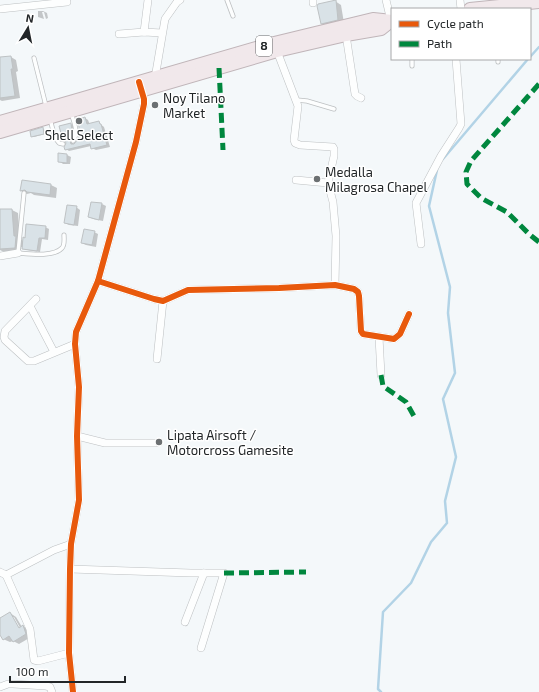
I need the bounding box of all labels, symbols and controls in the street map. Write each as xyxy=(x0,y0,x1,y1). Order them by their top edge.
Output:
north arrow xyxy=(8,8,48,48)
legend xyxy=(391,8,531,60)
text: N xyxy=(25,11,35,25)
text: Cycle path xyxy=(427,16,484,30)
road number: 8 xyxy=(256,36,272,56)
text: Path xyxy=(427,36,452,50)
place label: Noy Tilano Market xyxy=(163,90,225,121)
marker: Noy Tilano Market xyxy=(150,100,160,110)
marker: Shell Select xyxy=(74,116,84,126)
place label: Shell Select xyxy=(45,127,113,143)
place label: Medalla Milagrosa Chapel xyxy=(325,164,428,195)
marker: Medalla Milagrosa Chapel xyxy=(312,174,322,184)
place label: Lipata Airsoft / Motorcross Gamesite xyxy=(167,427,293,458)
marker: Lipata Airsoft / Motorcross Gamesite xyxy=(154,437,164,447)
scale bar xyxy=(10,658,125,684)
text: 100 m xyxy=(16,664,48,678)

